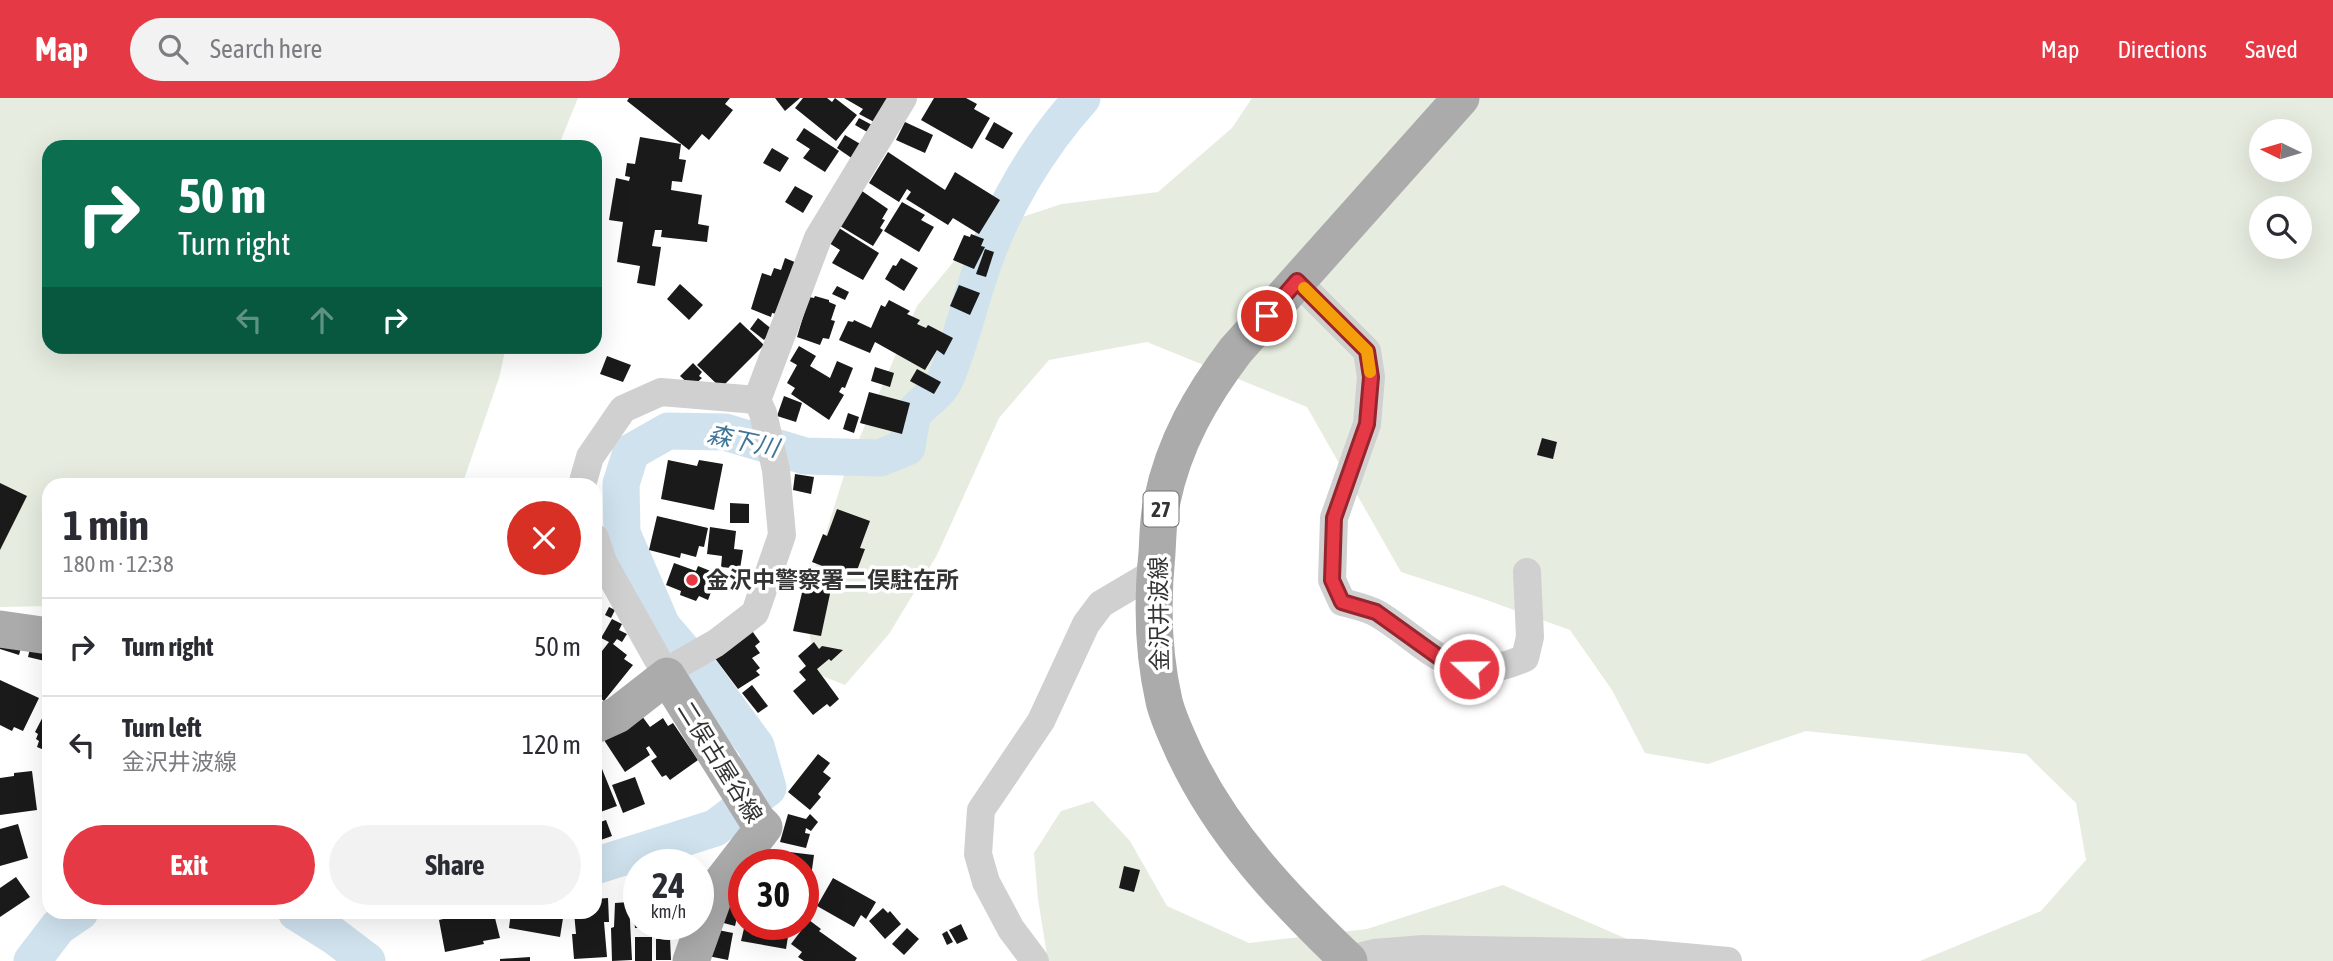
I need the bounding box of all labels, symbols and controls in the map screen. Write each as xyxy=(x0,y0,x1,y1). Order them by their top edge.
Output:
search box xyxy=(130,18,620,81)
text: Map xyxy=(35,30,88,68)
icon: search xyxy=(154,30,192,68)
text: Search here xyxy=(210,34,322,64)
text: Map xyxy=(2041,36,2079,63)
text: Directions xyxy=(2117,36,2207,63)
text: Saved xyxy=(2245,36,2298,63)
north arrow xyxy=(2249,119,2312,182)
map controls xyxy=(2249,119,2312,259)
text: 50 m xyxy=(178,167,266,223)
icon: right xyxy=(63,168,154,259)
button: search xyxy=(2249,196,2312,259)
text: Turn right xyxy=(178,225,291,262)
pin xyxy=(1237,286,1297,346)
icon: arrive xyxy=(1248,297,1286,335)
icon: left xyxy=(230,301,268,339)
icon: ahead xyxy=(303,301,341,339)
icon: right xyxy=(376,301,414,339)
water label: 森下川 xyxy=(705,420,784,462)
road number: 27 xyxy=(1144,492,1178,526)
text: 1 min xyxy=(63,501,149,549)
button: close xyxy=(507,501,581,575)
text: 180 m · 12:38 xyxy=(63,551,174,577)
street label: 金沢井波線 xyxy=(1145,556,1173,672)
place label: 金沢中警察署二俣駐在所 xyxy=(706,567,959,593)
marker: 金沢中警察署二俣駐在所 xyxy=(684,572,700,588)
icon: right xyxy=(63,628,101,666)
text: Turn right xyxy=(122,632,213,662)
text: 50 m xyxy=(534,632,581,662)
position arrow xyxy=(1432,632,1506,706)
street label: 二俣古屋谷線 xyxy=(672,697,768,827)
text: Turn left xyxy=(122,713,202,743)
icon: left xyxy=(63,726,101,764)
text: 120 m xyxy=(522,730,581,760)
text: 金沢井波線 xyxy=(122,749,237,775)
button: Exit xyxy=(63,825,315,905)
button: Share xyxy=(329,825,581,905)
speed limit sign: 30 xyxy=(728,849,819,940)
text: 24 xyxy=(652,865,685,905)
text: km/h xyxy=(651,901,686,922)

